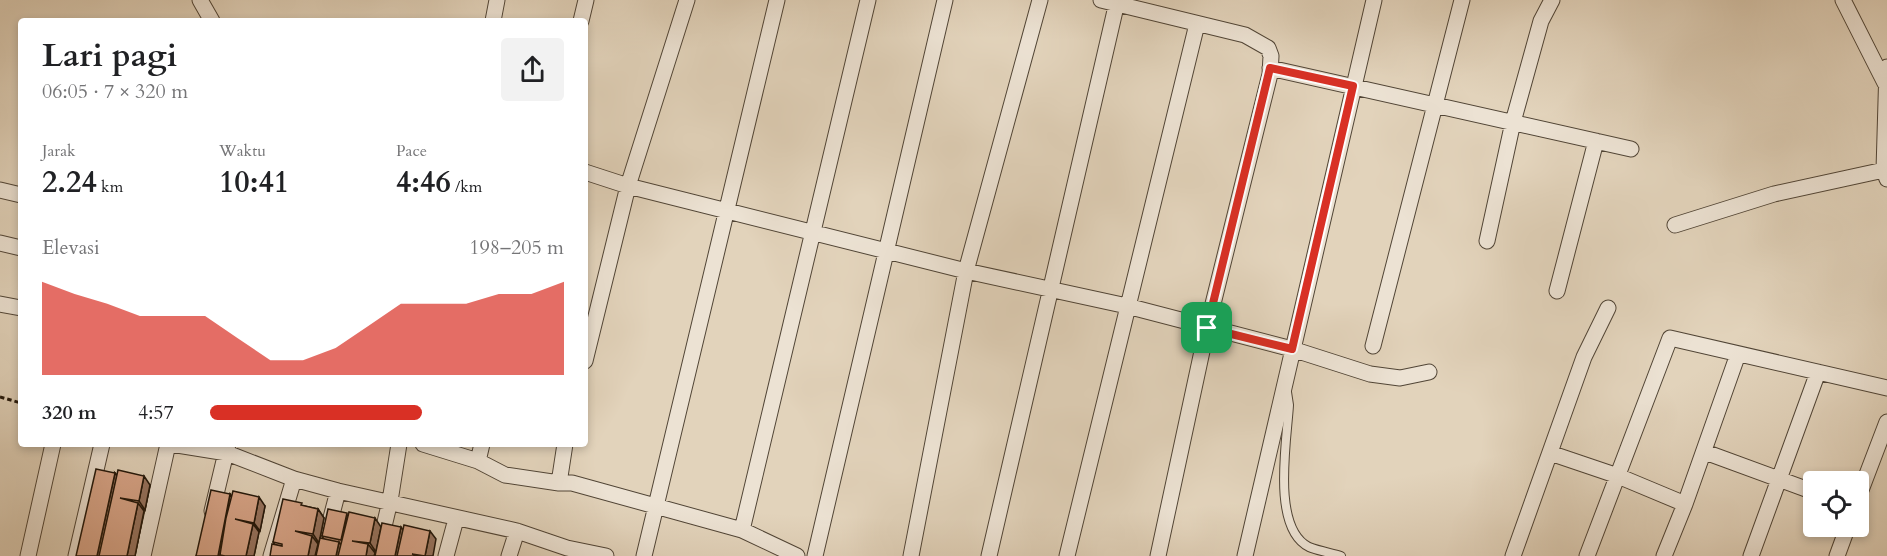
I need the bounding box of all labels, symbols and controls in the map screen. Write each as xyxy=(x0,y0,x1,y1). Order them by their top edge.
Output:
text: Lari pagi xyxy=(42,33,177,78)
button: share xyxy=(501,38,564,101)
text: 06:05 · 7 × 320 m xyxy=(42,78,188,105)
text: Jarak xyxy=(42,140,76,162)
text: Waktu xyxy=(219,140,266,162)
text: Pace xyxy=(396,140,427,162)
text: 2.24 xyxy=(42,162,97,203)
text: 10:41 xyxy=(219,162,289,203)
text: 4:46 xyxy=(396,162,451,203)
text: km xyxy=(97,176,123,198)
text: /km xyxy=(451,176,482,198)
text: Elevasi xyxy=(42,234,100,261)
text: 198–205 m xyxy=(469,234,564,261)
pin xyxy=(1181,302,1232,353)
icon: arrive xyxy=(1190,311,1223,344)
text: 320 m xyxy=(42,399,97,426)
text: 4:57 xyxy=(138,399,174,426)
map controls xyxy=(1803,471,1869,537)
button: locate xyxy=(1803,471,1869,537)

